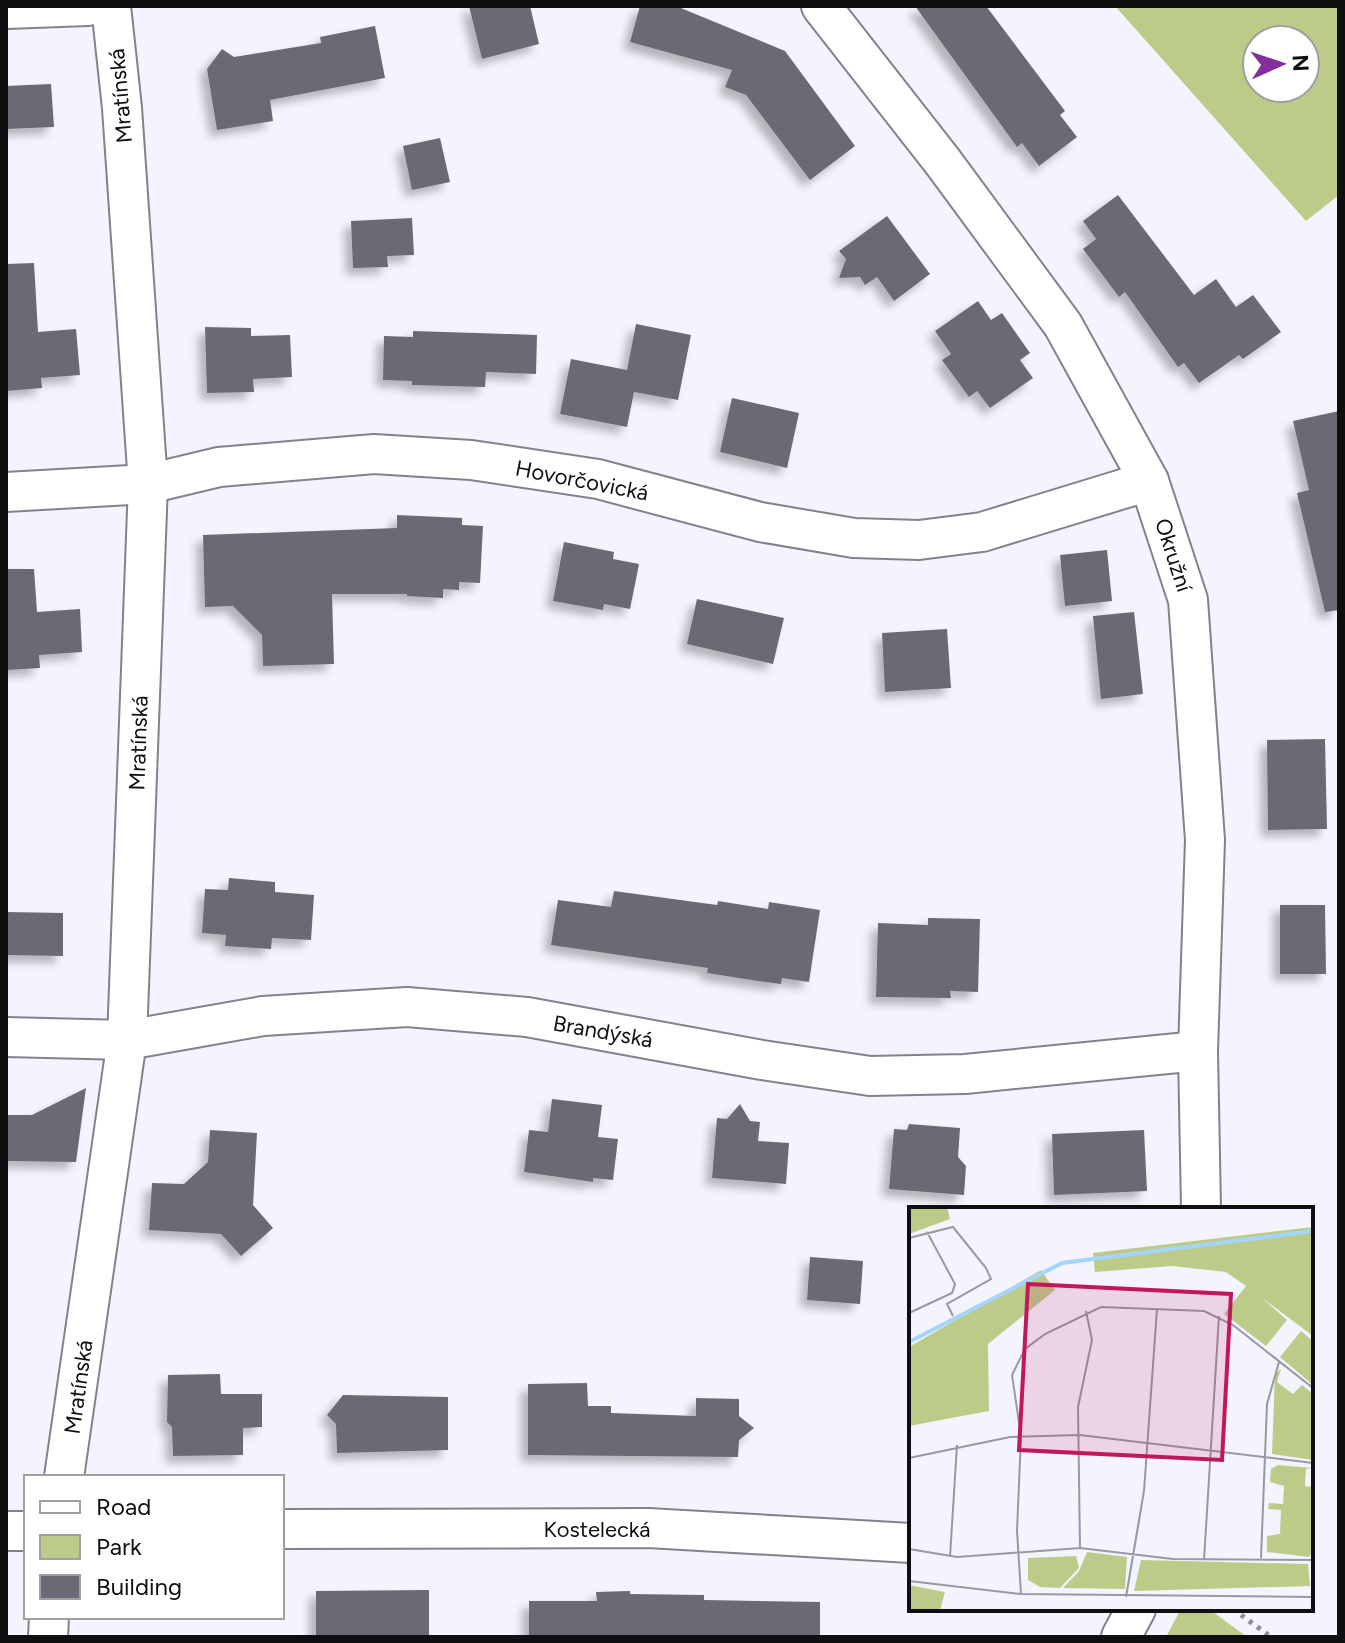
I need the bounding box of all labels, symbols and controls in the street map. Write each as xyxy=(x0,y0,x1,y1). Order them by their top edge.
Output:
north arrow xyxy=(1241,24,1321,104)
street label: Mratínská xyxy=(103,48,138,144)
text: N xyxy=(1287,54,1314,72)
street label: Hovorčovická xyxy=(513,454,651,507)
street label: Okružní xyxy=(1149,515,1198,596)
street label: Mratínská xyxy=(123,695,154,791)
street label: Brandýská xyxy=(551,1009,655,1054)
inset map xyxy=(909,1207,1313,1611)
street label: Mratínská xyxy=(59,1338,98,1436)
legend xyxy=(24,1475,284,1619)
text: Road xyxy=(96,1492,151,1521)
street label: Kostelecká xyxy=(544,1516,650,1543)
text: Park xyxy=(96,1532,142,1561)
text: Building xyxy=(96,1572,182,1601)

